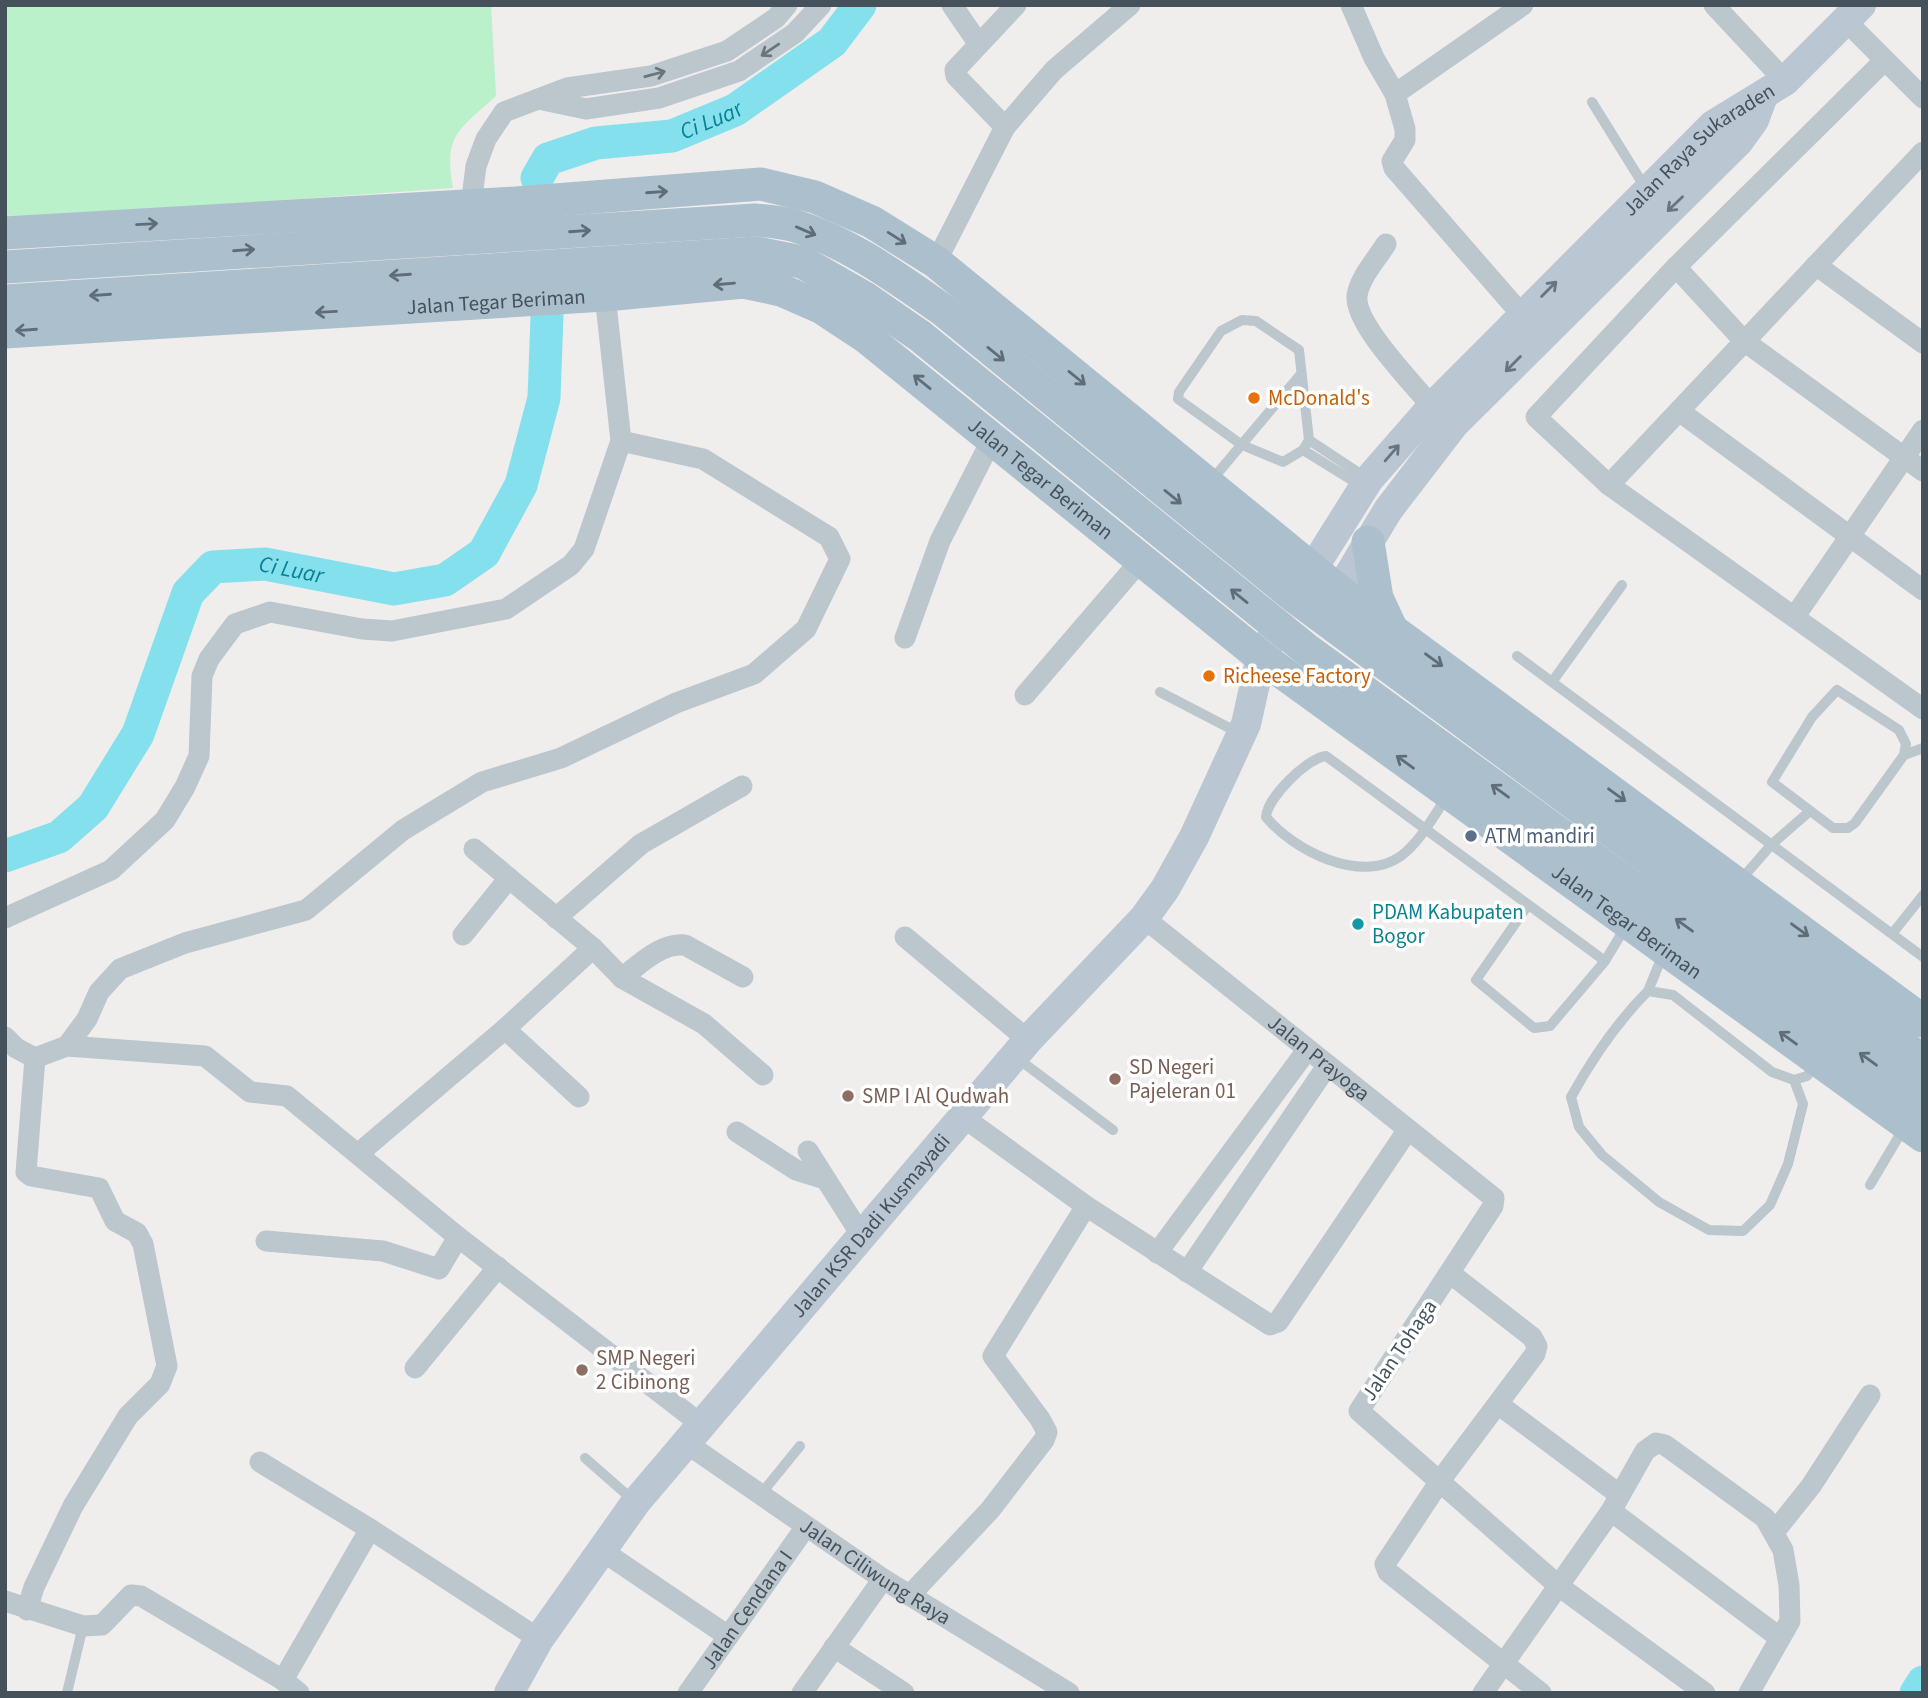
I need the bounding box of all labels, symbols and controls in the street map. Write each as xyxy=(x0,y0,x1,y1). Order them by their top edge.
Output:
one-way arrow xyxy=(761,43,781,57)
one-way arrow xyxy=(643,67,666,80)
street label: Jalan Raya Sukaraden xyxy=(1615,76,1781,223)
water label: Ci Luar xyxy=(675,92,751,148)
one-way arrow xyxy=(645,185,668,198)
one-way arrow xyxy=(1667,196,1684,213)
one-way arrow xyxy=(135,217,158,230)
one-way arrow xyxy=(569,224,592,237)
one-way arrow xyxy=(795,225,816,238)
one-way arrow xyxy=(887,231,907,245)
one-way arrow xyxy=(233,244,256,257)
one-way arrow xyxy=(389,269,412,282)
one-way arrow xyxy=(714,278,736,291)
street label: Jalan Tegar Beriman xyxy=(406,281,587,322)
one-way arrow xyxy=(1541,281,1558,298)
one-way arrow xyxy=(89,289,112,302)
one-way arrow xyxy=(315,305,338,318)
one-way arrow xyxy=(14,324,37,337)
one-way arrow xyxy=(987,346,1005,361)
one-way arrow xyxy=(1505,356,1522,373)
one-way arrow xyxy=(1067,370,1085,386)
one-way arrow xyxy=(914,375,932,390)
place label: McDonald's xyxy=(1268,383,1370,413)
marker: McDonald's xyxy=(1246,390,1262,406)
street label: Jalan Tegar Beriman xyxy=(962,410,1120,547)
one-way arrow xyxy=(1384,445,1400,463)
one-way arrow xyxy=(1163,490,1181,505)
water label: Ci Luar xyxy=(256,547,328,592)
one-way arrow xyxy=(1231,588,1249,604)
one-way arrow xyxy=(1424,652,1443,667)
place label: Richeese Factory xyxy=(1223,661,1371,691)
marker: Richeese Factory xyxy=(1201,668,1217,684)
one-way arrow xyxy=(1396,755,1415,769)
one-way arrow xyxy=(1491,783,1510,798)
one-way arrow xyxy=(1607,788,1626,802)
place label: ATM mandiri xyxy=(1485,821,1595,851)
marker: ATM mandiri xyxy=(1463,828,1479,844)
street label: Jalan Tegar Beriman xyxy=(1545,857,1708,986)
place label: PDAM Kabupaten Bogor xyxy=(1372,897,1524,951)
marker: PDAM Kabupaten Bogor xyxy=(1350,916,1366,932)
one-way arrow xyxy=(1675,917,1694,932)
one-way arrow xyxy=(1790,923,1809,937)
street label: Jalan Prayoga xyxy=(1261,1008,1377,1108)
one-way arrow xyxy=(1779,1031,1798,1046)
one-way arrow xyxy=(1859,1051,1877,1066)
place label: SD Negeri Pajeleran 01 xyxy=(1129,1052,1236,1106)
marker: SD Negeri Pajeleran 01 xyxy=(1107,1071,1123,1087)
place label: SMP I Al Qudwah xyxy=(862,1081,1009,1111)
marker: SMP I Al Qudwah xyxy=(840,1088,856,1104)
street label: Jalan KSR Dadi Kusmayadi xyxy=(784,1127,957,1324)
street label: Jalan Tohaga xyxy=(1354,1293,1444,1407)
place label: SMP Negeri 2 Cibinong xyxy=(596,1343,696,1397)
marker: SMP Negeri 2 Cibinong xyxy=(574,1362,590,1378)
street label: Jalan Ciliwung Raya xyxy=(794,1511,957,1632)
street label: Jalan Cendana I xyxy=(694,1544,800,1676)

